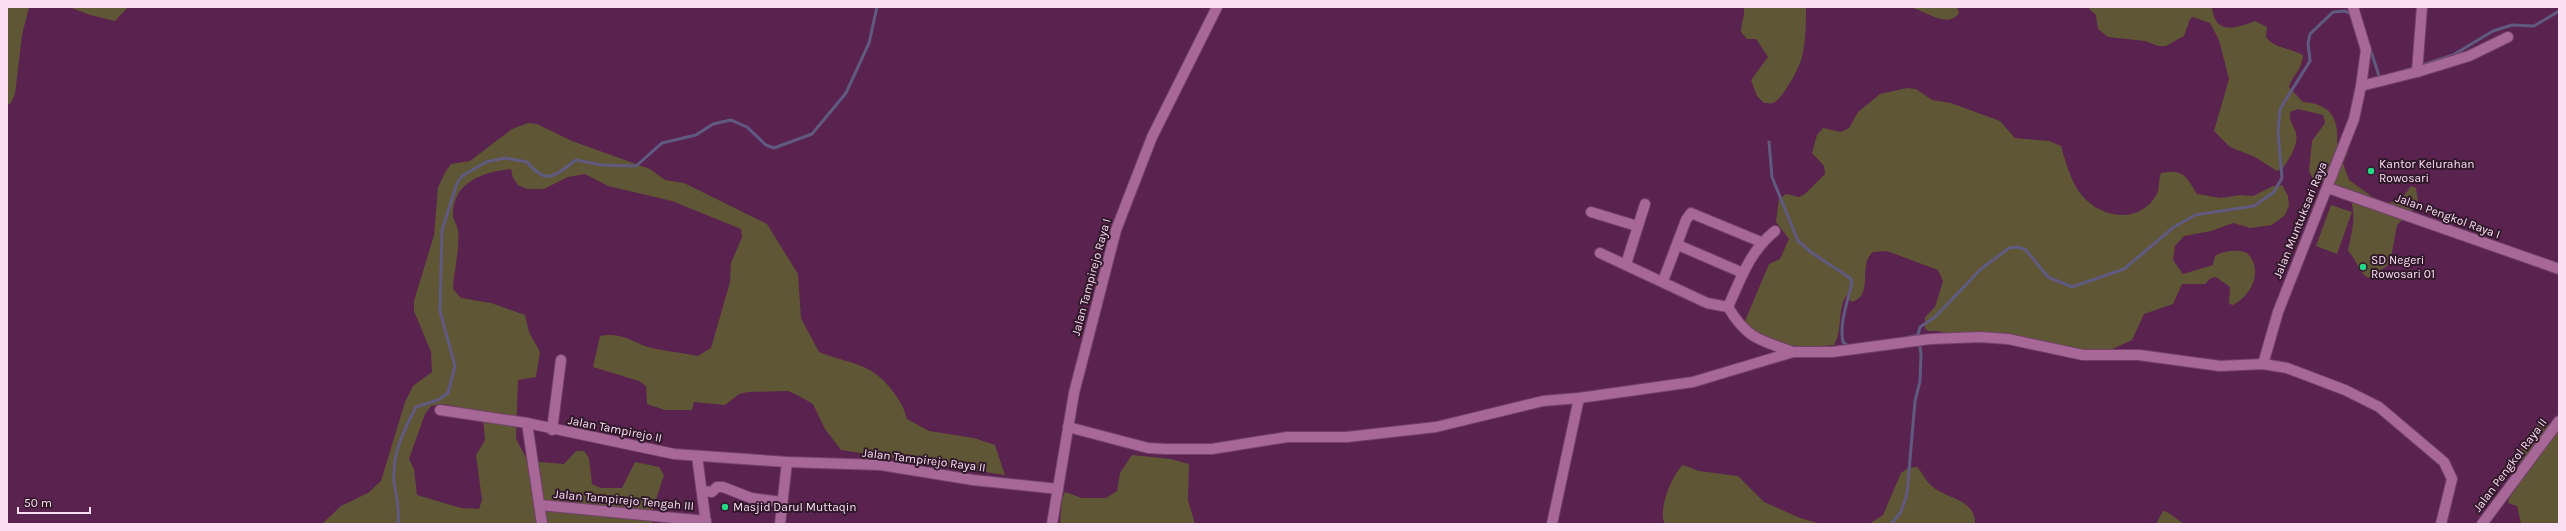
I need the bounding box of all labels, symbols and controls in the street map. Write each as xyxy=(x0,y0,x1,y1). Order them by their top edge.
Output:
place label: Kantor Kelurahan Rowosari xyxy=(2379,157,2475,185)
street label: Jalan Muntuksari Raya xyxy=(2270,160,2330,280)
marker: Kantor Kelurahan Rowosari xyxy=(2366,166,2376,176)
street label: Jalan Pengkol Raya I xyxy=(2394,191,2502,241)
street label: Jalan Tampirejo Raya I xyxy=(1069,217,1113,337)
place label: SD Negeri Rowosari 01 xyxy=(2371,253,2435,281)
marker: SD Negeri Rowosari 01 xyxy=(2358,262,2368,272)
street label: Jalan Tampirejo II xyxy=(567,413,663,445)
street label: Jalan Pengkol Raya II xyxy=(2470,415,2550,515)
street label: Jalan Tampirejo Raya II xyxy=(861,445,987,475)
street label: Jalan Tampirejo Tengah III xyxy=(553,487,695,513)
scale bar xyxy=(18,489,90,515)
text: 50 m xyxy=(24,496,52,510)
place label: Masjid Darul Muttaqin xyxy=(733,500,857,514)
marker: Masjid Darul Muttaqin xyxy=(720,502,730,512)

